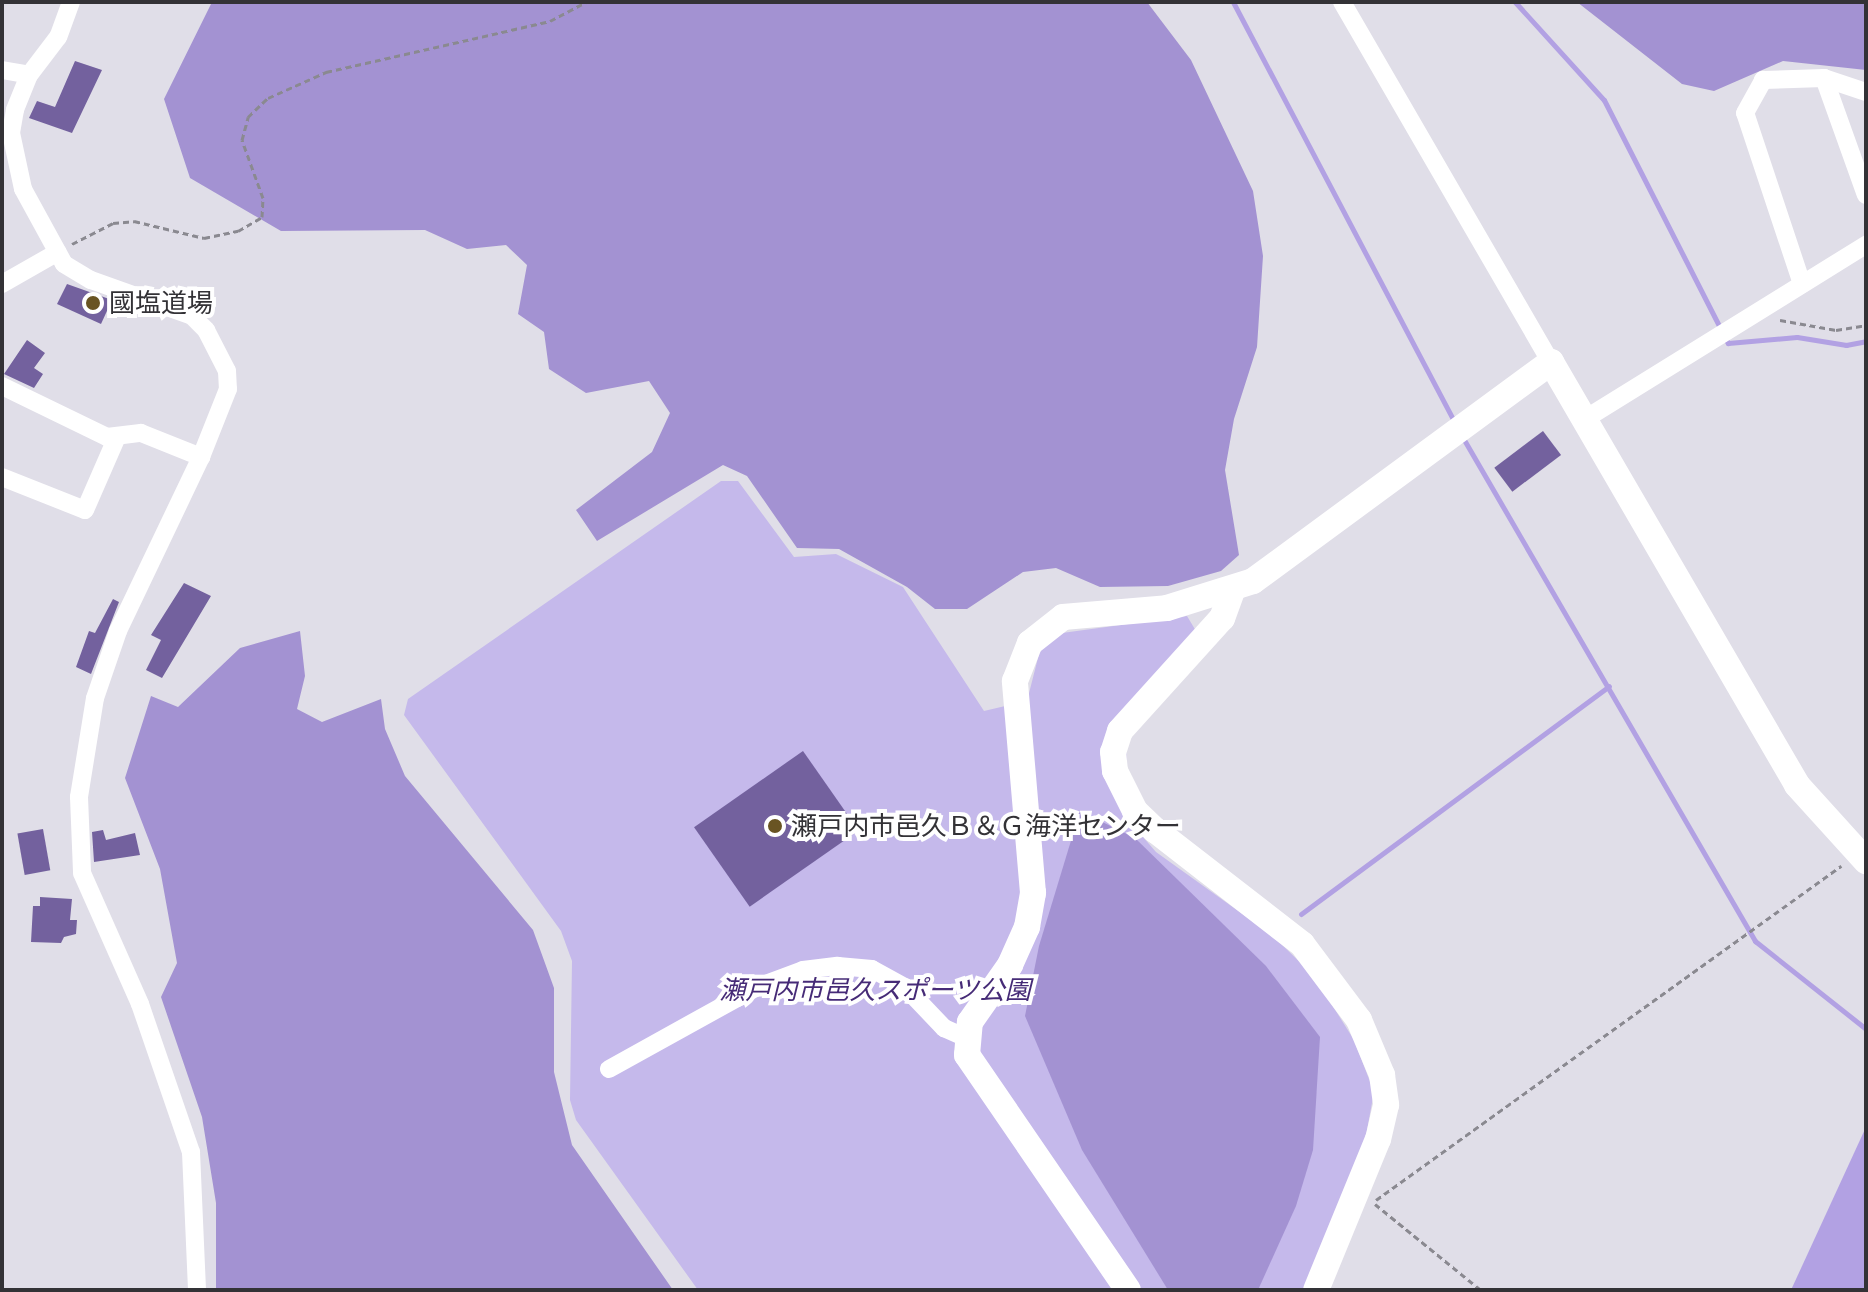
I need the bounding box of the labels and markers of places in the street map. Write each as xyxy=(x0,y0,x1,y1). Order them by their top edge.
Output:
place label: 國塩道場 xyxy=(109,287,213,319)
marker: 國塩道場 xyxy=(84,294,102,312)
place label: 瀬戸内市邑久Ｂ＆Ｇ海洋センター xyxy=(791,810,1181,842)
marker: 瀬戸内市邑久Ｂ＆Ｇ海洋センター xyxy=(766,817,784,835)

